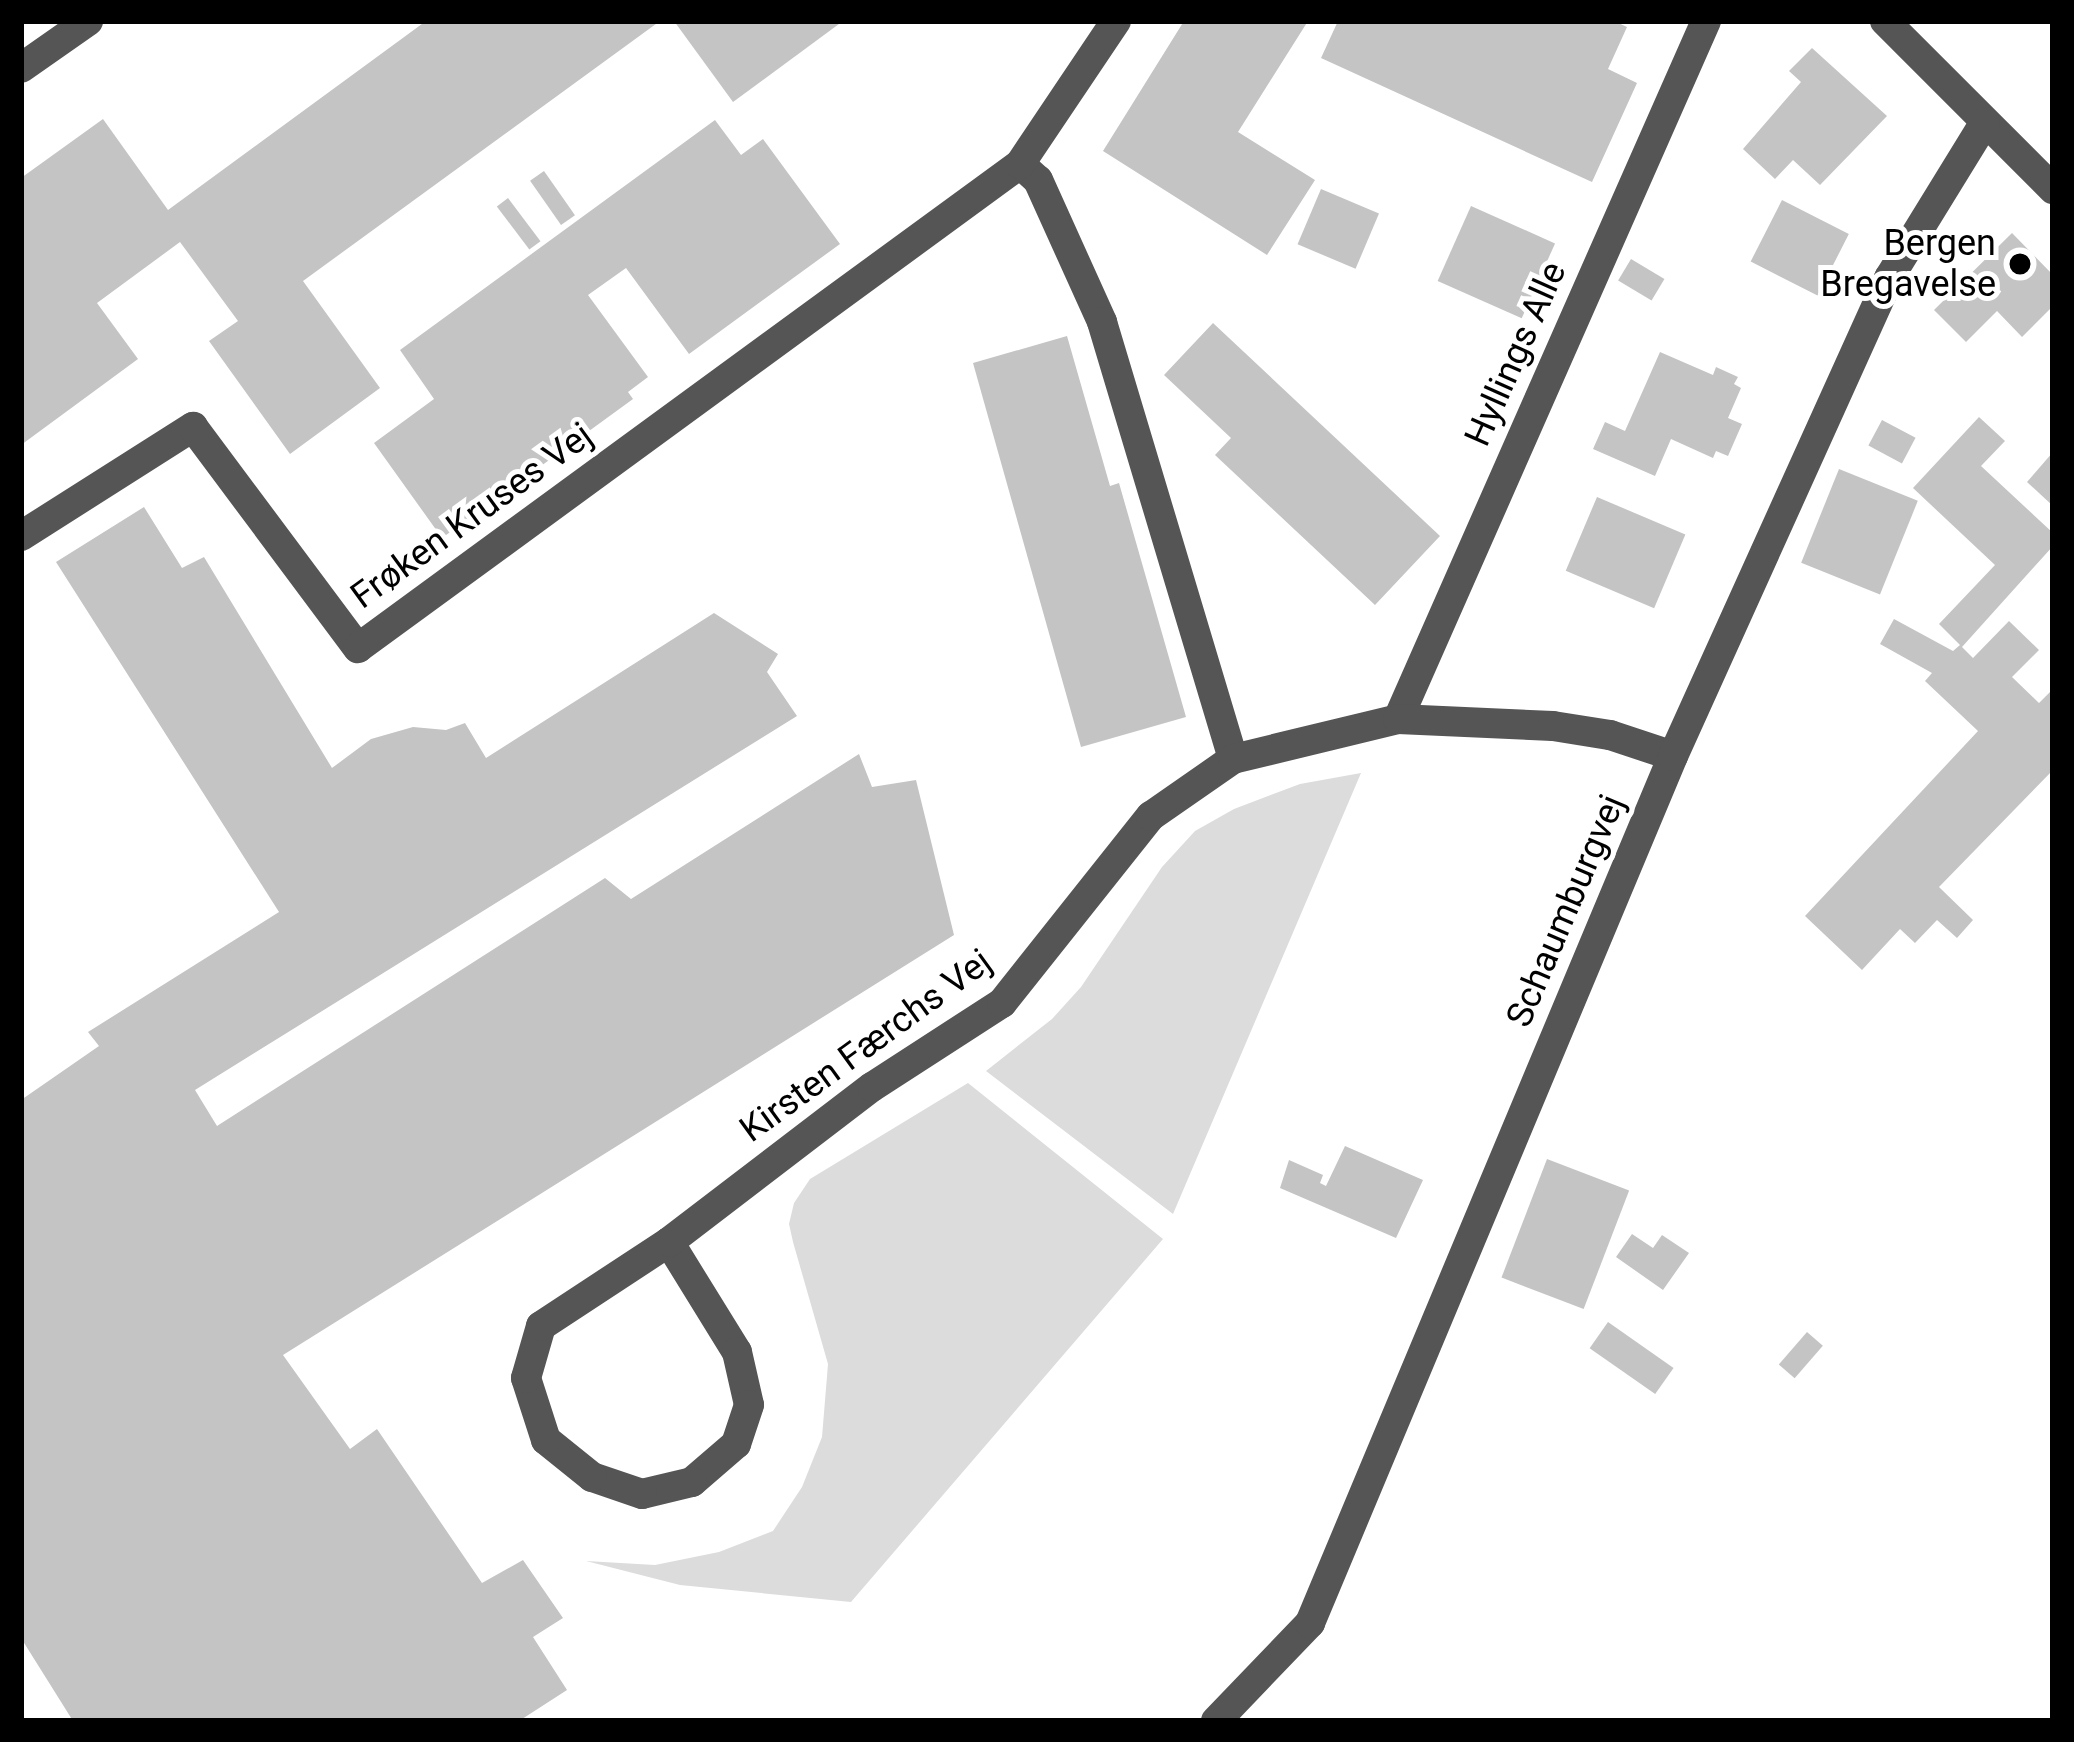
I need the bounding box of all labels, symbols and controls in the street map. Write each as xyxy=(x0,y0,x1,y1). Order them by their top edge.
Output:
place label: Bergen Bregavelse xyxy=(1820,221,1996,306)
marker: Bergen Bregavelse xyxy=(2007,251,2033,277)
street label: Hyllings Alle xyxy=(1456,255,1576,453)
street label: Frøken Kruses Vej xyxy=(343,414,601,618)
street label: Schaumburgvej xyxy=(1498,788,1634,1034)
street label: Kirsten Færchs Vej xyxy=(732,940,1000,1152)

